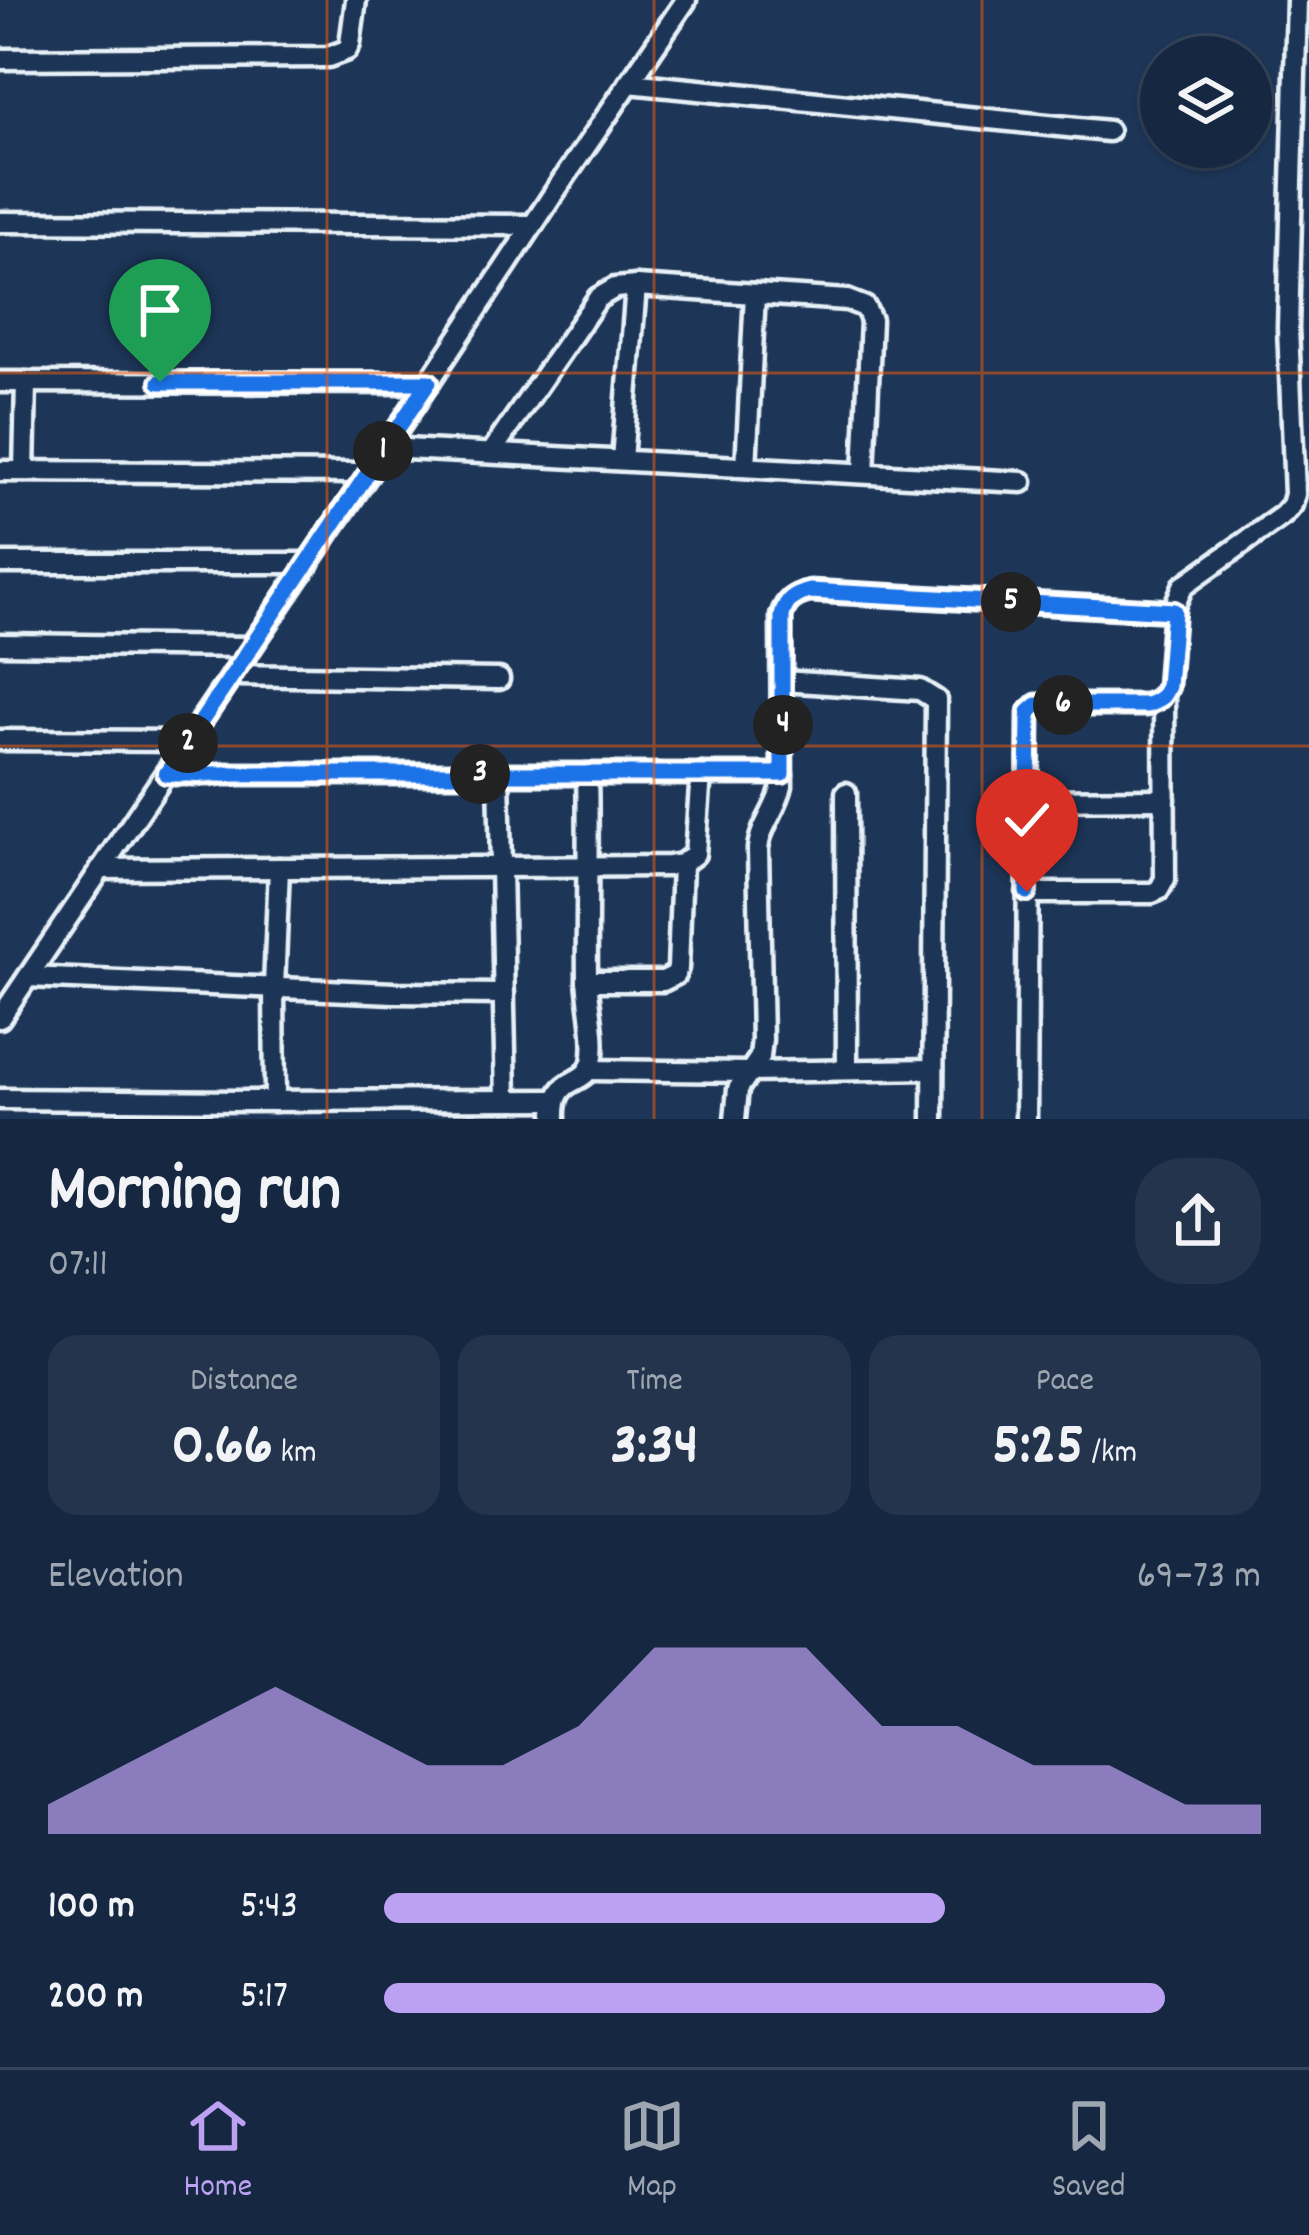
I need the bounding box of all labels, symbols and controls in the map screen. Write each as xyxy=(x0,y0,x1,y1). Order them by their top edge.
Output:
map controls xyxy=(1140,36,1272,168)
button: layers xyxy=(1140,36,1272,168)
pin xyxy=(109,259,211,382)
icon: arrive xyxy=(127,277,193,343)
pin: 1 xyxy=(353,421,413,481)
text: 1 xyxy=(379,427,387,474)
pin: 5 xyxy=(981,572,1041,632)
text: 5 xyxy=(1003,578,1019,625)
pin: 6 xyxy=(1033,675,1093,735)
text: 6 xyxy=(1055,681,1071,728)
pin: 4 xyxy=(753,695,813,755)
text: 4 xyxy=(776,701,790,748)
pin: 2 xyxy=(158,713,218,773)
text: 2 xyxy=(181,719,195,766)
pin: 3 xyxy=(450,744,510,804)
text: 3 xyxy=(473,750,487,797)
pin xyxy=(976,769,1078,892)
icon: check xyxy=(994,787,1060,853)
text: Morning run xyxy=(48,1147,341,1241)
button: share xyxy=(1135,1158,1261,1284)
text: 07:11 xyxy=(48,1239,108,1294)
text: Distance xyxy=(190,1359,298,1406)
text: Time xyxy=(626,1359,683,1406)
text: Pace xyxy=(1036,1359,1094,1406)
text: 0.66 xyxy=(172,1406,273,1492)
text: 3:34 xyxy=(610,1406,699,1492)
text: 5:25 xyxy=(992,1406,1084,1492)
text: km xyxy=(273,1431,317,1478)
text: /km xyxy=(1084,1431,1137,1478)
text: Elevation xyxy=(48,1551,184,1606)
text: 69–73 m xyxy=(1137,1551,1261,1606)
text: 100 m xyxy=(48,1881,135,1936)
text: 5:43 xyxy=(240,1881,298,1936)
text: 200 m xyxy=(48,1971,143,2026)
text: 5:17 xyxy=(240,1971,288,2026)
tab: Home xyxy=(183,2093,252,2212)
tab: Map xyxy=(619,2093,685,2212)
tab: Saved xyxy=(1052,2093,1126,2212)

